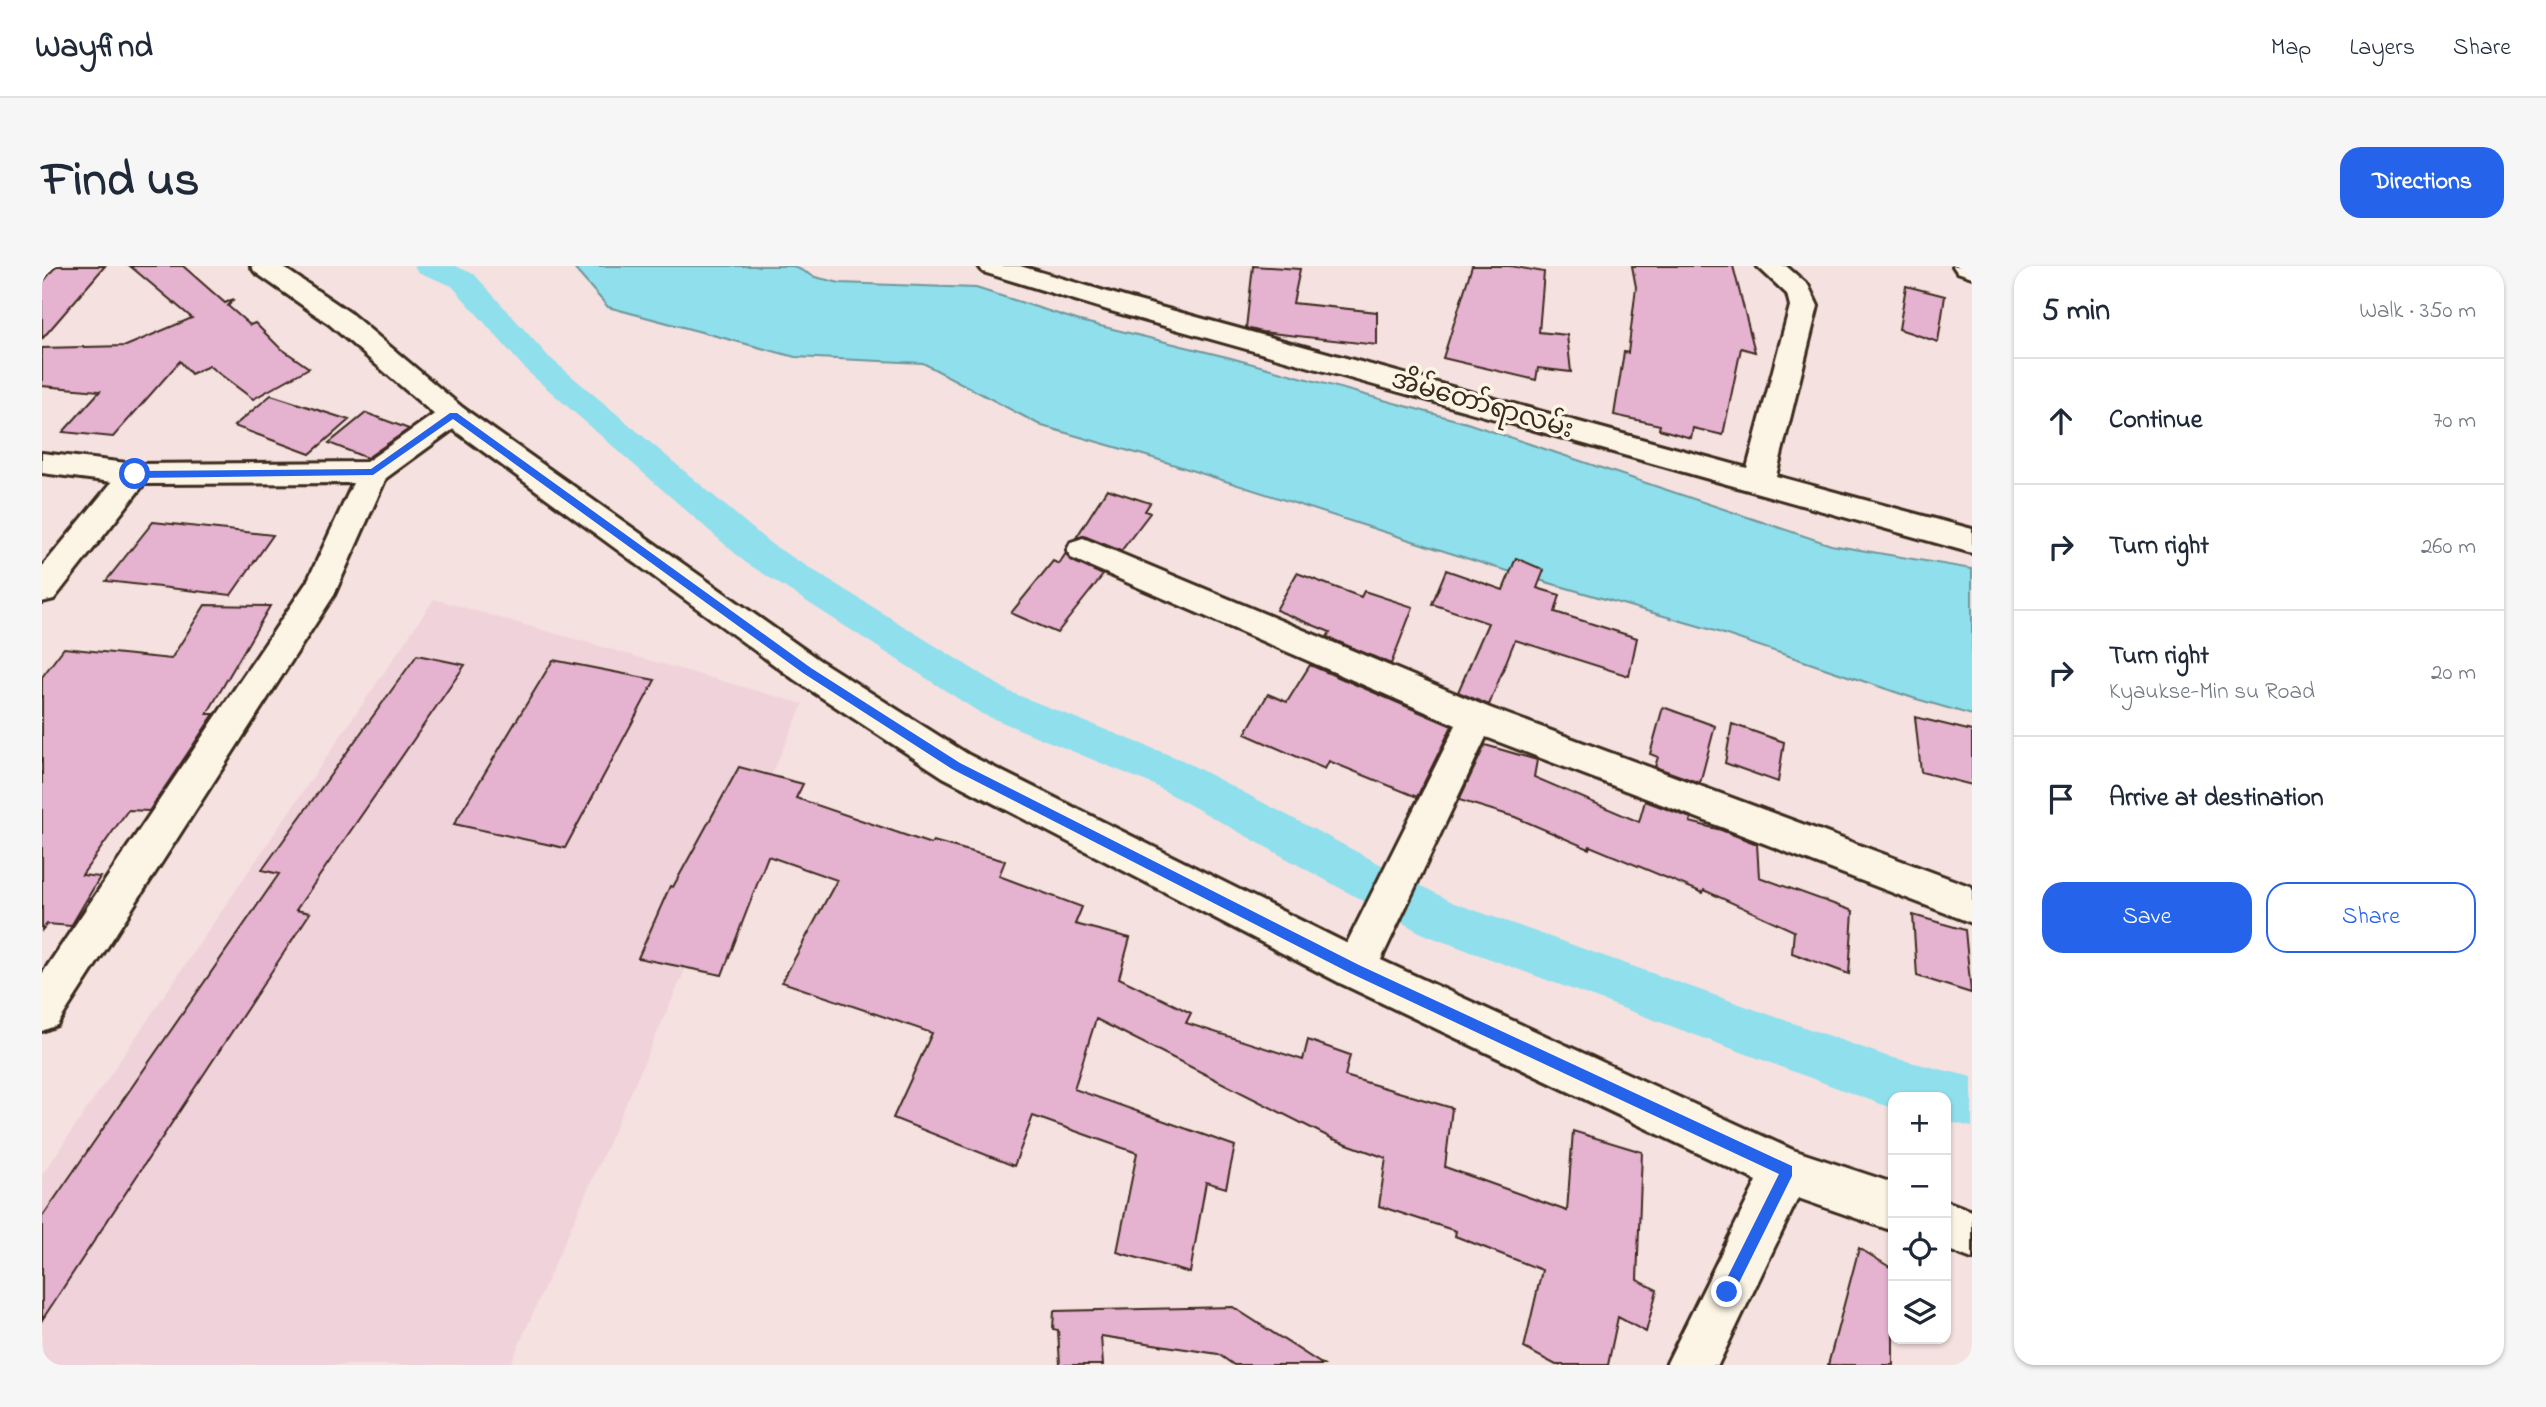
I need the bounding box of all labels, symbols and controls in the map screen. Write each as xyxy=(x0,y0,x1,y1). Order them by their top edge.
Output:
text: Wayfind xyxy=(35,24,153,72)
text: Map xyxy=(2271,31,2311,66)
text: Layers xyxy=(2349,31,2415,66)
text: Share xyxy=(2453,31,2511,66)
text: Find us xyxy=(42,146,199,218)
button: Directions xyxy=(2340,147,2504,218)
text: 5 min xyxy=(2042,290,2110,334)
text: Walk · 350 m xyxy=(2359,295,2476,328)
street label: အိမ်တော်ရာလမ်း xyxy=(1386,361,1578,450)
icon: ahead xyxy=(2042,402,2080,440)
text: Continue xyxy=(2109,402,2202,440)
text: 70 m xyxy=(2433,405,2476,438)
route start xyxy=(119,458,150,489)
icon: right xyxy=(2042,528,2080,566)
text: Turn right xyxy=(2109,528,2209,566)
text: 260 m xyxy=(2421,531,2476,564)
text: Turn right xyxy=(2109,638,2209,676)
icon: right xyxy=(2042,654,2080,692)
text: 20 m xyxy=(2431,657,2476,690)
text: Kyaukse-Min su Road xyxy=(2109,676,2315,709)
icon: arrive xyxy=(2042,780,2080,818)
text: Arrive at destination xyxy=(2109,780,2324,818)
button: Save xyxy=(2042,882,2252,953)
button: Share xyxy=(2266,882,2476,953)
map controls xyxy=(1888,1092,1951,1344)
button: + xyxy=(1888,1092,1951,1155)
button: − xyxy=(1888,1155,1951,1218)
button: locate xyxy=(1888,1218,1951,1281)
route end xyxy=(1711,1276,1742,1307)
button: layers xyxy=(1888,1281,1951,1344)

